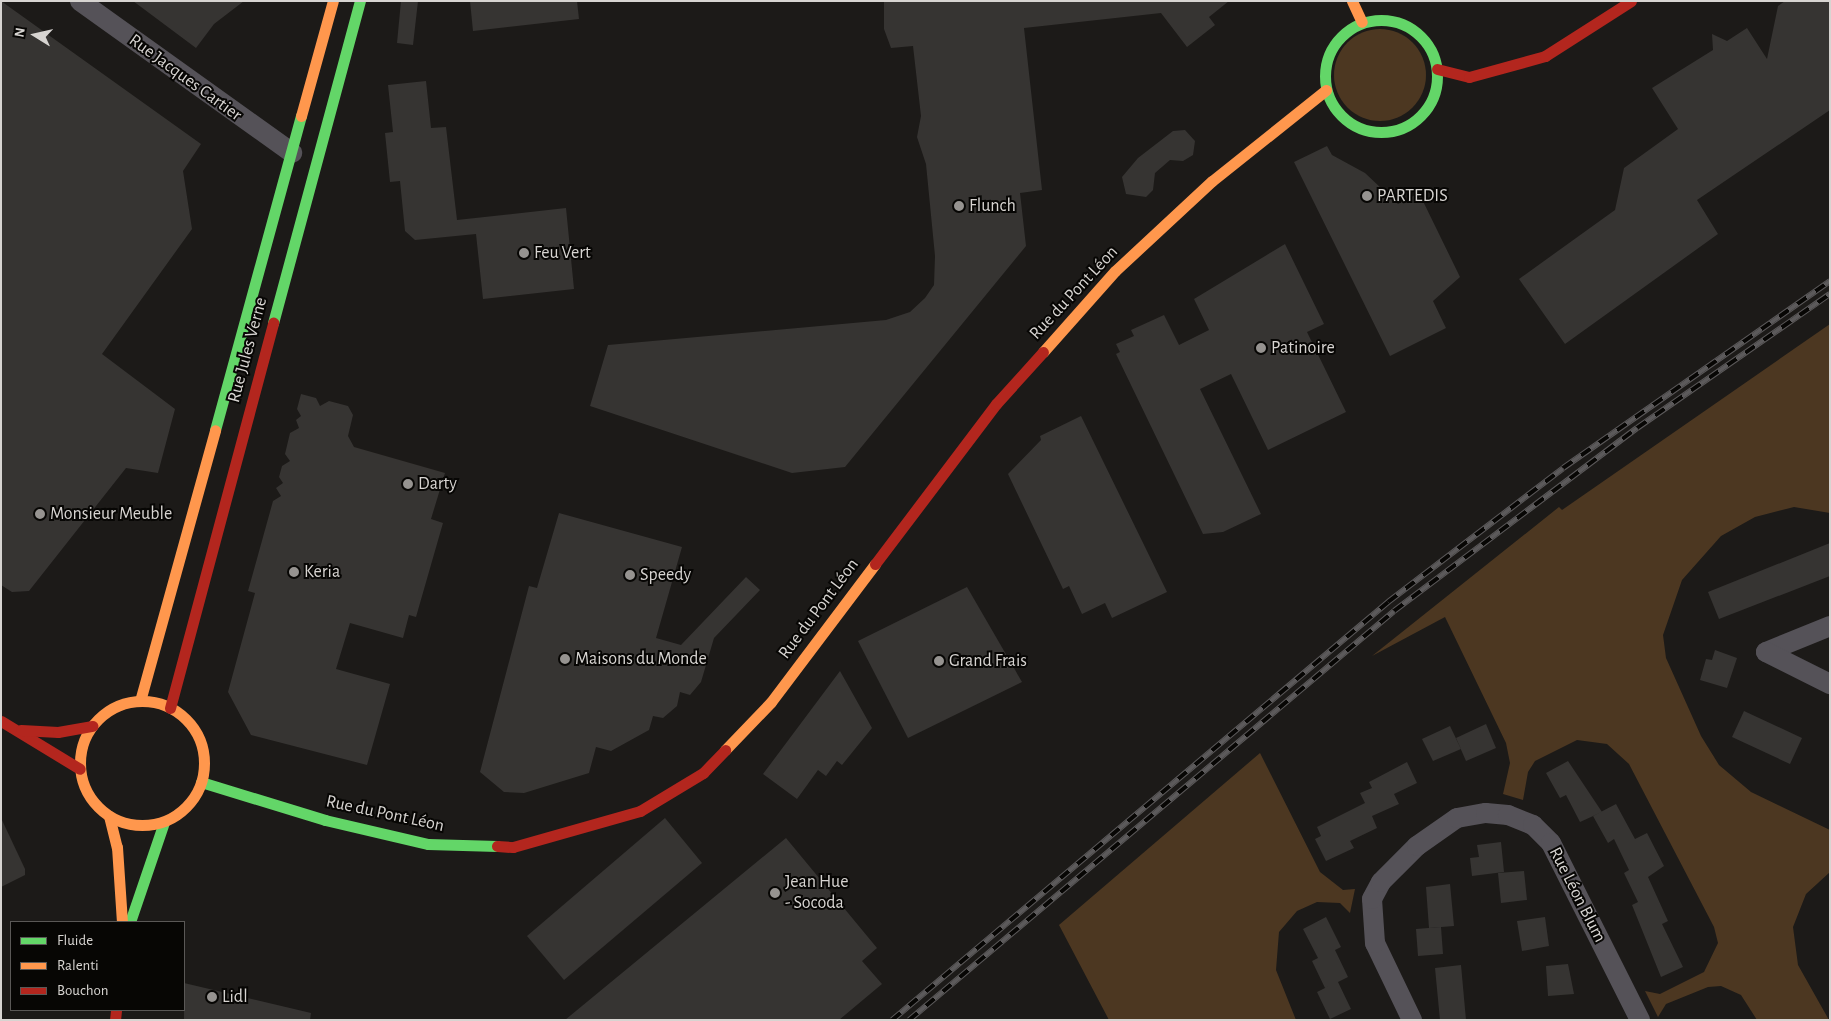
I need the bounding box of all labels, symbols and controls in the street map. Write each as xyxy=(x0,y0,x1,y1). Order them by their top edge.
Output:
north arrow xyxy=(10,10,60,60)
text: N xyxy=(12,26,28,38)
street label: Rue Jacques Cartier xyxy=(124,30,246,126)
place label: PARTEDIS xyxy=(1377,185,1448,207)
marker: PARTEDIS xyxy=(1361,190,1373,202)
place label: Flunch xyxy=(969,195,1016,217)
marker: Flunch xyxy=(953,200,965,212)
place label: Feu Vert xyxy=(534,242,591,264)
street label: Rue du Pont Léon xyxy=(1025,242,1123,344)
marker: Feu Vert xyxy=(518,247,530,259)
street label: Rue Jules Verne xyxy=(224,295,272,405)
place label: Patinoire xyxy=(1271,337,1335,359)
marker: Patinoire xyxy=(1255,342,1267,354)
place label: Darty xyxy=(418,473,457,495)
marker: Darty xyxy=(402,478,414,490)
place label: Monsieur Meuble xyxy=(50,503,172,525)
marker: Monsieur Meuble xyxy=(34,508,46,520)
street label: Rue du Pont Léon xyxy=(774,554,864,664)
place label: Keria xyxy=(304,561,340,583)
place label: Speedy xyxy=(640,564,691,586)
marker: Keria xyxy=(288,566,300,578)
marker: Speedy xyxy=(624,569,636,581)
place label: Maisons du Monde xyxy=(575,648,707,670)
place label: Grand Frais xyxy=(949,650,1027,672)
marker: Maisons du Monde xyxy=(559,653,571,665)
marker: Grand Frais xyxy=(933,655,945,667)
street label: Rue du Pont Léon xyxy=(324,791,446,837)
street label: Rue Léon Blum xyxy=(1544,844,1610,946)
place label: Jean Hue - Socoda xyxy=(785,872,849,914)
marker: Jean Hue - Socoda xyxy=(769,887,781,899)
legend xyxy=(10,921,185,1011)
text: Fluide xyxy=(57,933,93,948)
text: Ralenti xyxy=(57,958,99,973)
text: Bouchon xyxy=(57,983,108,998)
place label: Lidl xyxy=(222,986,248,1008)
marker: Lidl xyxy=(206,991,218,1003)

